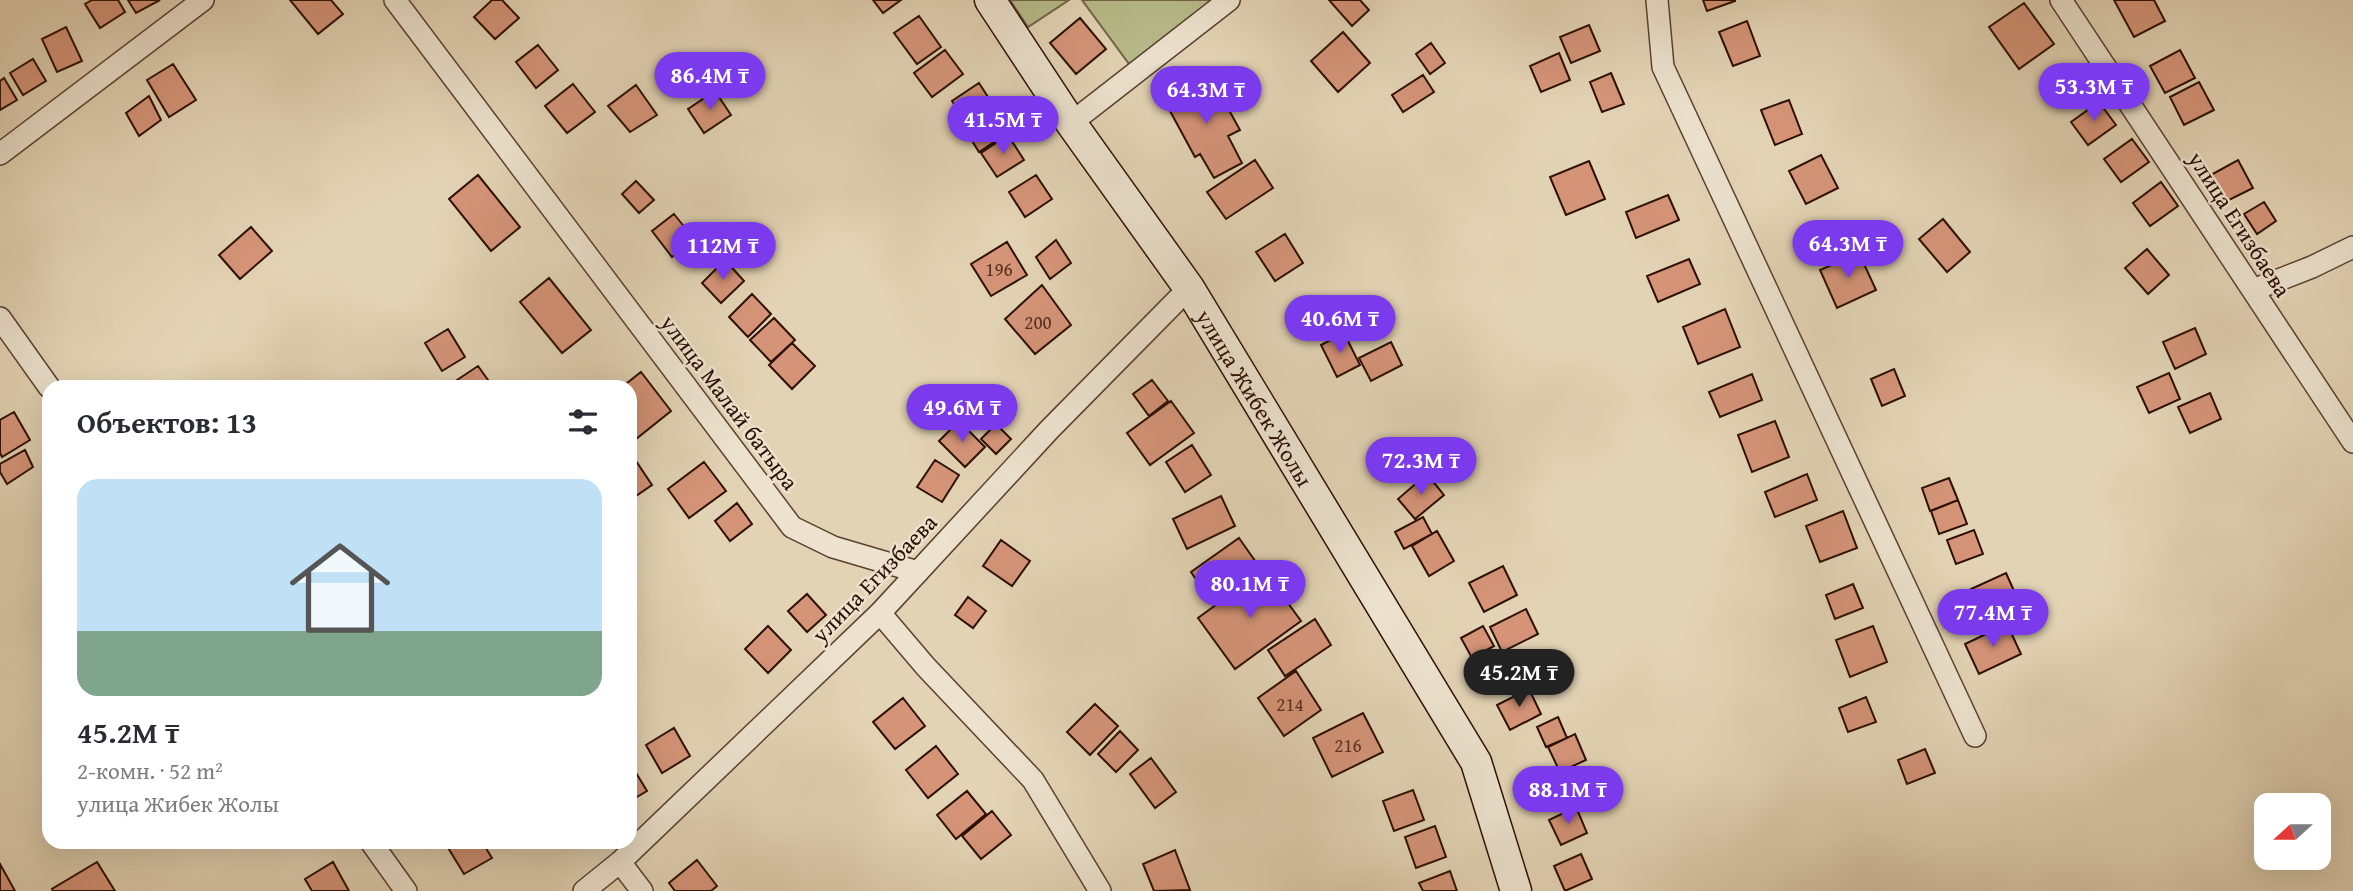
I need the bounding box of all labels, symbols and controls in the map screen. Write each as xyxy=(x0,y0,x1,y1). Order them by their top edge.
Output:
pin: 86.4M ₸ xyxy=(645,52,775,112)
text: 86.4M ₸ xyxy=(670,58,750,91)
pin: 53.3M ₸ xyxy=(2029,64,2159,123)
pin: 64.3M ₸ xyxy=(1141,66,1271,126)
text: 53.3M ₸ xyxy=(2054,69,2134,102)
text: 64.3M ₸ xyxy=(1166,72,1246,105)
pin: 41.5M ₸ xyxy=(938,96,1068,156)
text: 41.5M ₸ xyxy=(963,102,1043,135)
street label: улица Егизбаева xyxy=(2180,144,2300,303)
pin: 64.3M ₸ xyxy=(1783,220,1913,280)
pin: 112M ₸ xyxy=(666,222,780,282)
text: 64.3M ₸ xyxy=(1808,226,1888,259)
text: 112M ₸ xyxy=(687,228,759,261)
house number: 196 xyxy=(985,255,1013,283)
pin: 40.6M ₸ xyxy=(1275,296,1405,355)
text: 40.6M ₸ xyxy=(1300,301,1380,334)
street label: улица Жибек Жолы xyxy=(1188,302,1322,492)
street label: улица Малай батыра xyxy=(652,307,807,497)
house number: 200 xyxy=(1024,308,1052,336)
pin: 49.6M ₸ xyxy=(897,384,1027,444)
text: 49.6M ₸ xyxy=(922,390,1002,423)
text: Объектов: 13 xyxy=(77,400,257,444)
icon: filters xyxy=(564,403,602,441)
pin: 72.3M ₸ xyxy=(1356,438,1486,497)
text: 72.3M ₸ xyxy=(1381,443,1461,476)
street label: улица Егизбаева xyxy=(803,506,944,651)
icon: home xyxy=(277,525,403,651)
pin: 80.1M ₸ xyxy=(1185,560,1315,620)
text: 80.1M ₸ xyxy=(1210,566,1290,599)
pin: 77.4M ₸ xyxy=(1928,590,2058,649)
text: 77.4M ₸ xyxy=(1953,595,2033,628)
pin: 45.2M ₸ xyxy=(1454,650,1584,709)
text: 45.2M ₸ xyxy=(1479,655,1559,688)
house number: 214 xyxy=(1276,690,1304,718)
text: 45.2M ₸ xyxy=(77,710,180,754)
house number: 216 xyxy=(1334,731,1362,759)
text: 2-комн. · 52 m² xyxy=(77,754,223,787)
pin: 88.1M ₸ xyxy=(1503,766,1633,826)
text: 88.1M ₸ xyxy=(1528,772,1608,805)
text: улица Жибек Жолы xyxy=(77,787,279,820)
north arrow xyxy=(2254,793,2331,870)
map controls xyxy=(2254,793,2331,870)

